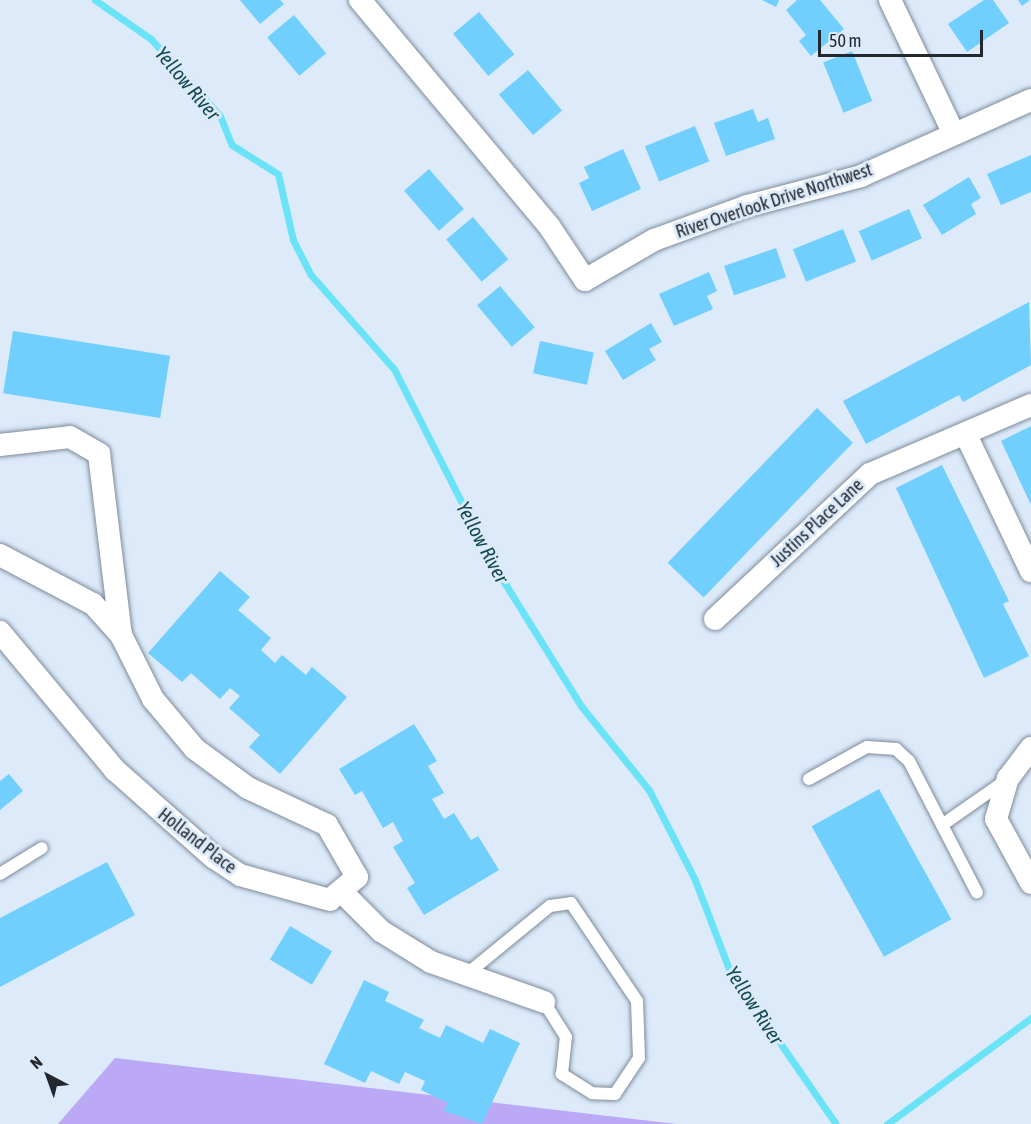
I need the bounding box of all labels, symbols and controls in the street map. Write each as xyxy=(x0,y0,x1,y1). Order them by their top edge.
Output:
scale bar xyxy=(821,18,986,56)
text: 50 m xyxy=(829,30,861,51)
water label: Yellow River xyxy=(150,41,226,125)
street label: River Overlook Drive Northwest xyxy=(673,159,875,243)
street label: Justins Place Lane xyxy=(766,474,868,572)
water label: Yellow River xyxy=(452,497,514,587)
street label: Holland Place xyxy=(154,804,240,878)
water label: Yellow River xyxy=(721,961,789,1049)
north arrow xyxy=(18,1046,78,1106)
text: N xyxy=(27,1053,46,1072)

